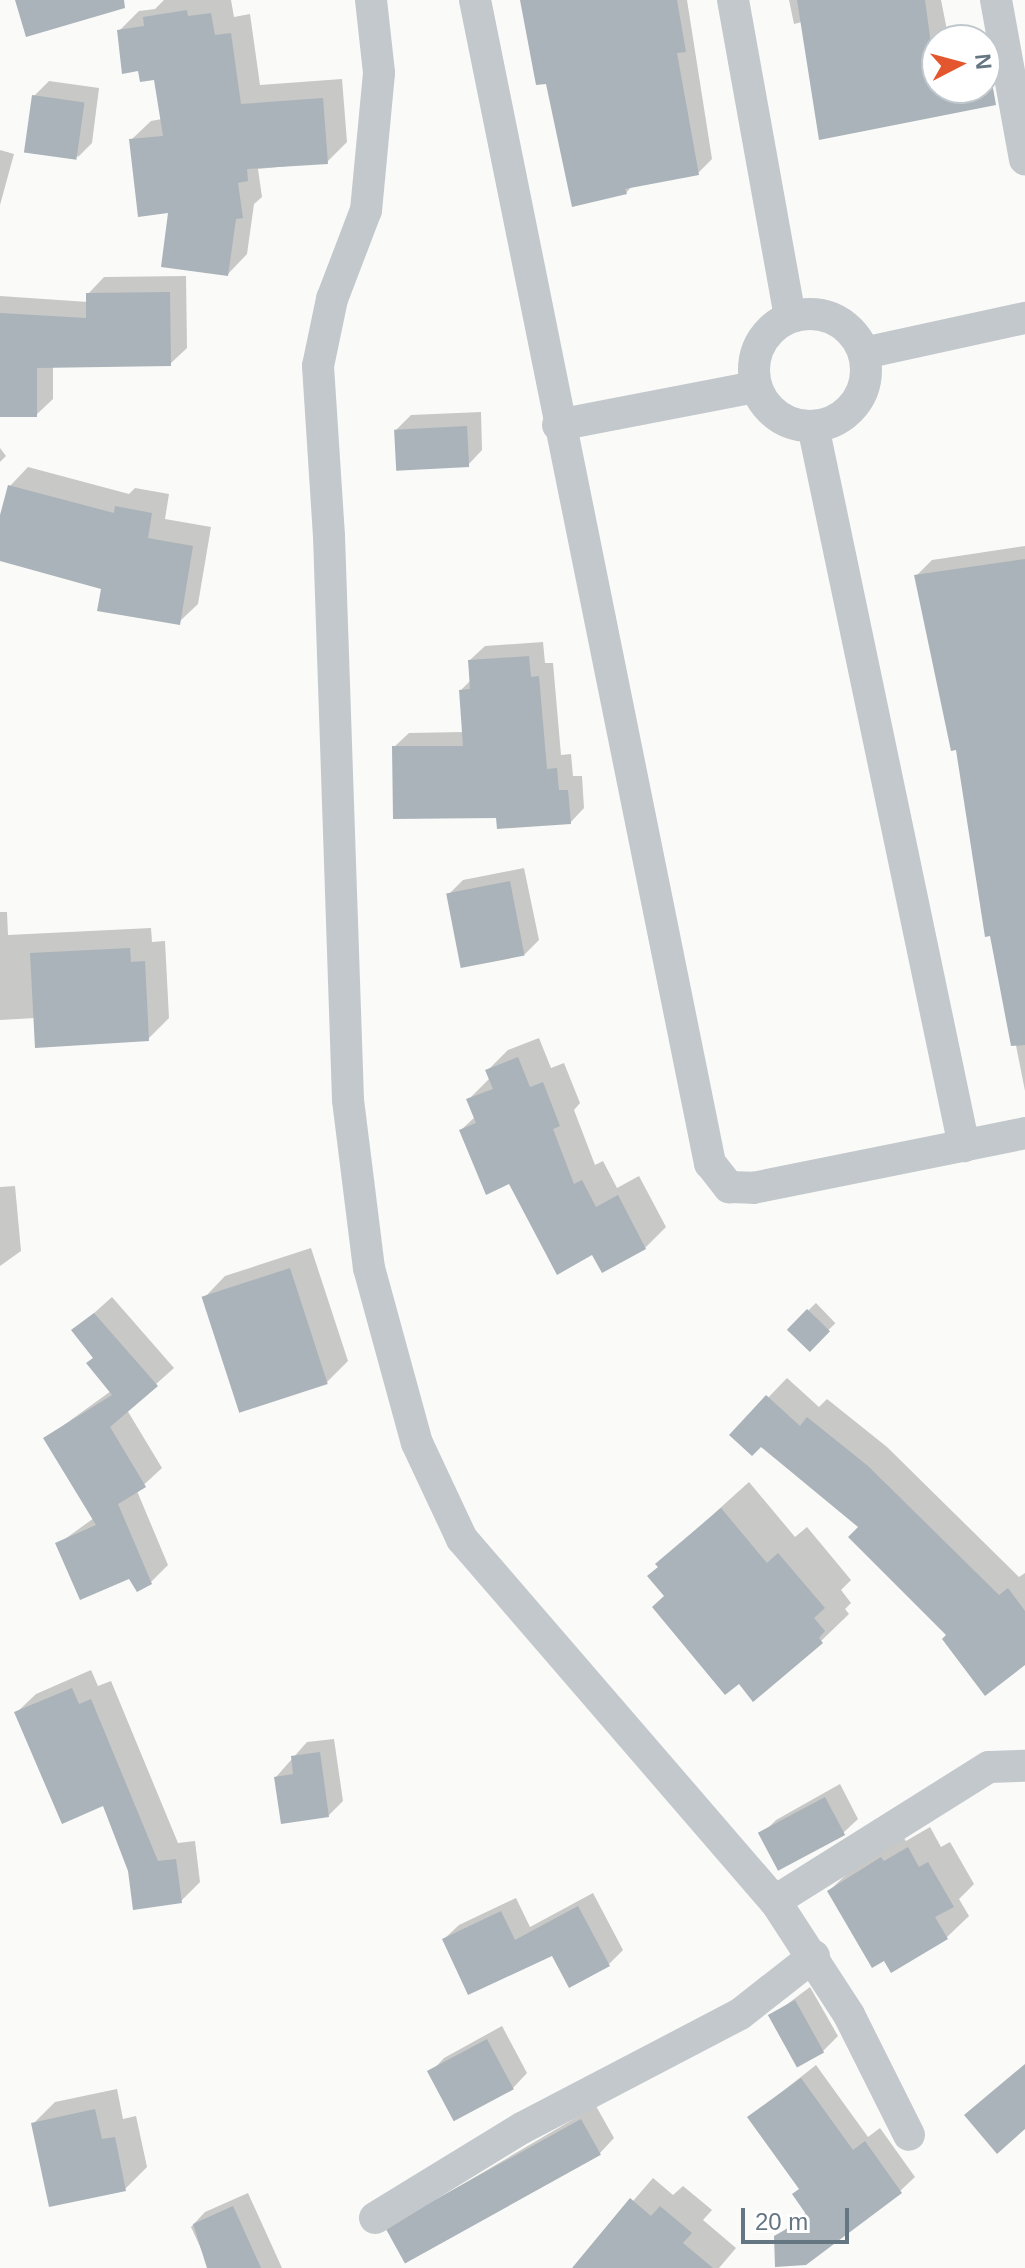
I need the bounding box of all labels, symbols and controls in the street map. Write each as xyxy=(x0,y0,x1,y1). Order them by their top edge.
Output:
north arrow xyxy=(921,24,1001,104)
text: N xyxy=(970,52,997,71)
scale bar xyxy=(745,2192,853,2242)
text: 20 m xyxy=(755,2208,808,2235)

